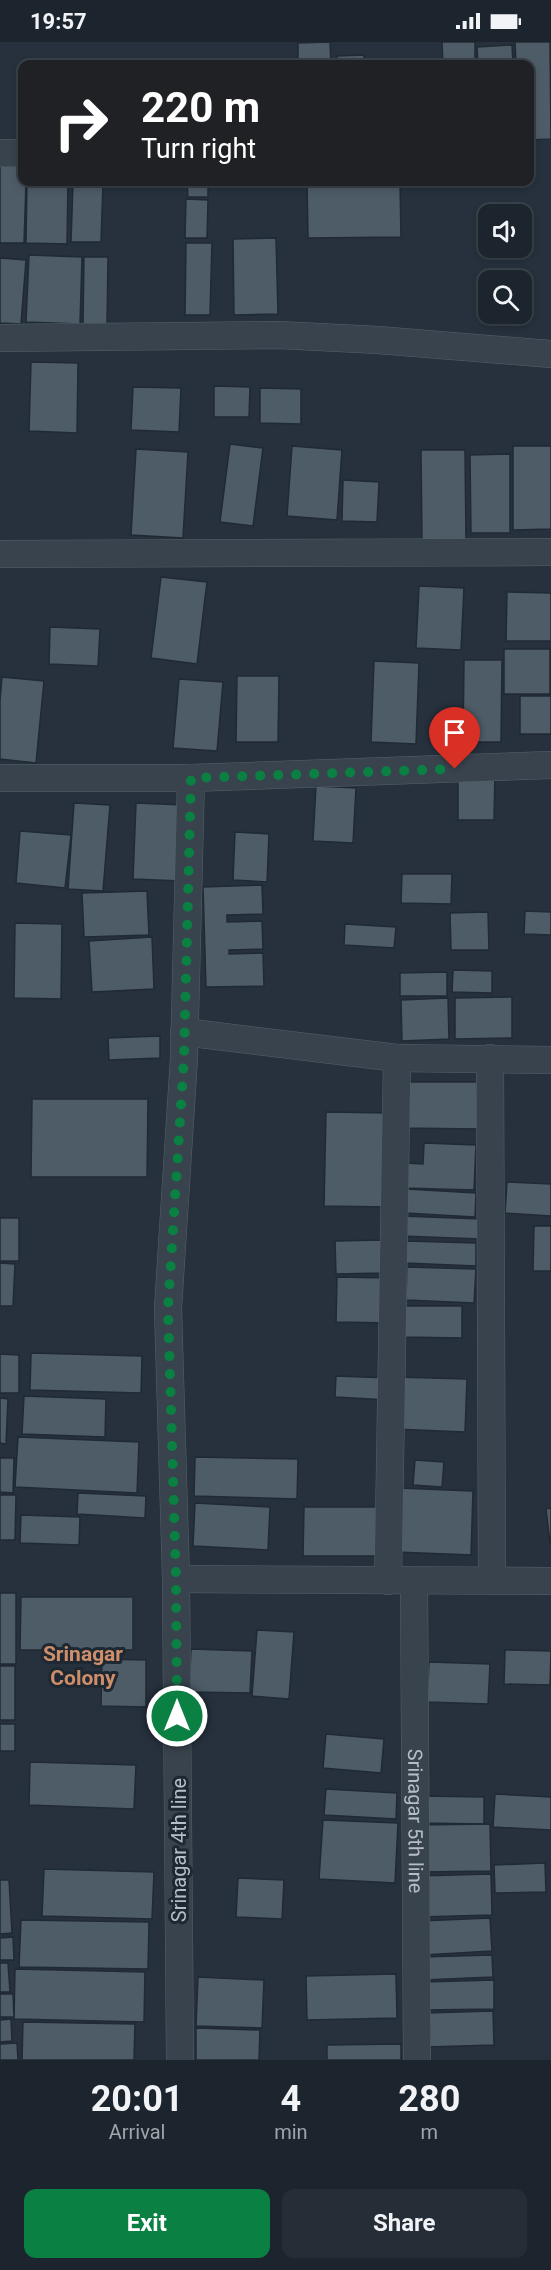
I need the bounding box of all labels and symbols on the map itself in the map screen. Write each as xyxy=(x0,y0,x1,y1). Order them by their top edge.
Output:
pin xyxy=(429,707,480,769)
district label: Srinagar Colony xyxy=(43,1642,123,1690)
position arrow xyxy=(145,1684,209,1748)
street label: Srinagar 5th line xyxy=(403,1749,428,1893)
street label: Srinagar 4th line xyxy=(167,1778,191,1922)

